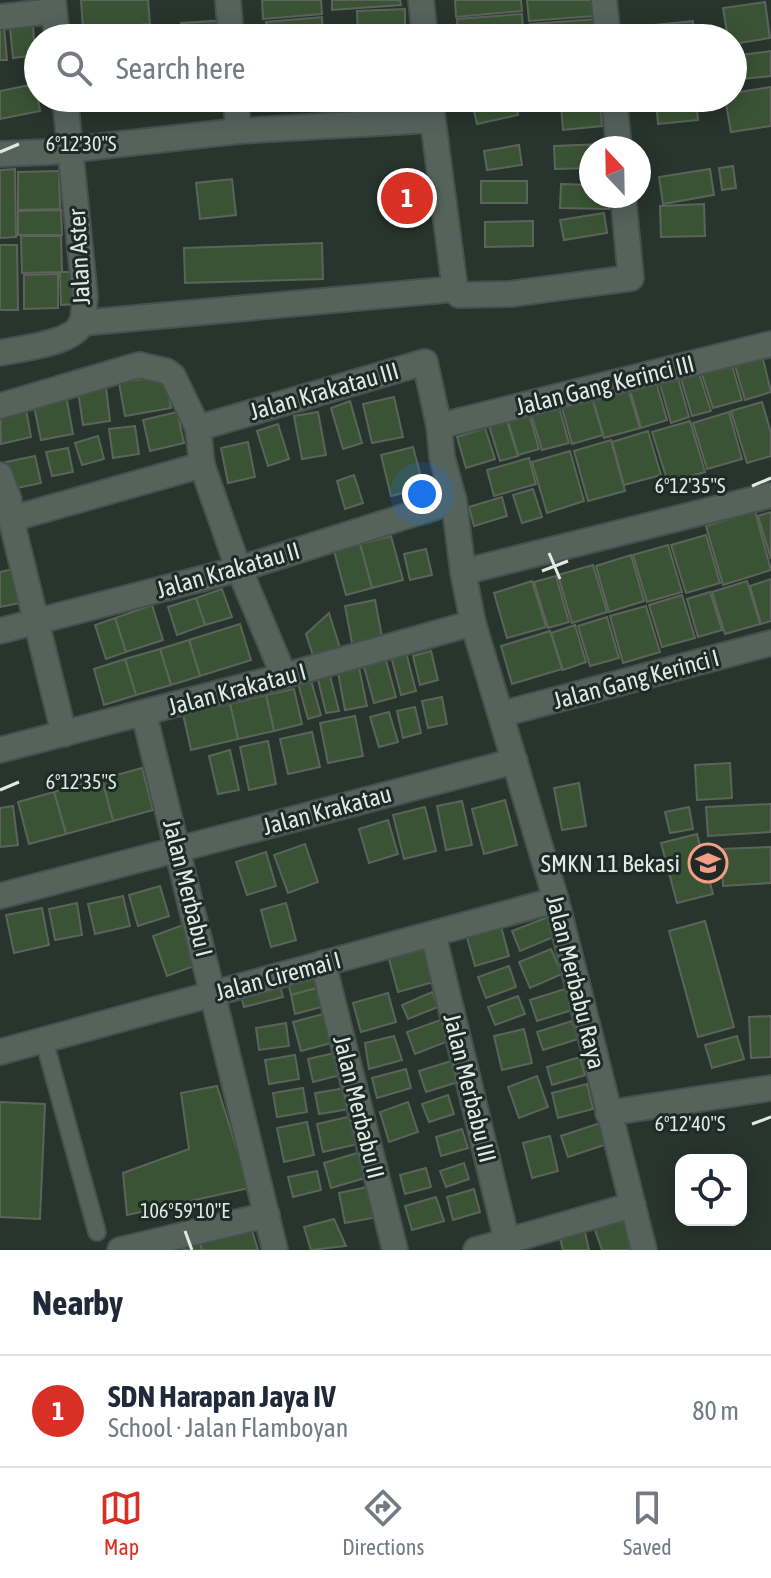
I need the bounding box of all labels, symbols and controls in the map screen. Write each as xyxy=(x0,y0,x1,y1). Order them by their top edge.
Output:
search box xyxy=(24,24,747,112)
icon: search xyxy=(52,46,96,90)
text: Search here xyxy=(116,51,245,85)
text: 6°12'30"S xyxy=(46,132,116,155)
north arrow xyxy=(579,136,651,208)
pin: 1 xyxy=(381,168,433,228)
street label: Jalan Aster xyxy=(63,207,95,306)
street label: Jalan Gang Kerinci III xyxy=(513,350,697,420)
street label: Jalan Krakatau III xyxy=(246,357,402,425)
your location xyxy=(402,474,442,514)
text: 6°12'35"S xyxy=(655,474,725,497)
street label: Jalan Krakatau II xyxy=(153,537,303,603)
street label: Jalan Gang Kerinci I xyxy=(550,644,722,714)
street label: Jalan Krakatau I xyxy=(165,658,309,720)
text: 6°12'35"S xyxy=(46,770,116,793)
street label: Jalan Krakatau xyxy=(260,780,394,840)
street label: Jalan Merbabu I xyxy=(158,817,218,959)
school or university icon: SMKN 11 Bekasi xyxy=(687,842,729,884)
place label: SMKN 11 Bekasi xyxy=(541,850,680,877)
street label: Jalan Merbabu Raya xyxy=(541,892,611,1072)
street label: Jalan Ciremai I xyxy=(212,946,344,1006)
street label: Jalan Merbabu III xyxy=(438,1011,502,1165)
street label: Jalan Merbabu II xyxy=(328,1033,390,1181)
text: 6°12'40"S xyxy=(655,1112,725,1135)
map controls xyxy=(675,1154,747,1226)
button: locate xyxy=(675,1154,747,1226)
text: 106°59'10"E xyxy=(140,1199,230,1222)
text: Nearby xyxy=(32,1283,123,1322)
text: SDN Harapan Jaya IV xyxy=(108,1379,336,1413)
text: 1 xyxy=(52,1396,64,1426)
text: 80 m xyxy=(692,1396,739,1426)
text: School · Jalan Flamboyan xyxy=(108,1413,348,1443)
tab: Map xyxy=(99,1486,143,1560)
tab: Directions xyxy=(342,1486,424,1560)
tab: Saved xyxy=(623,1486,672,1560)

